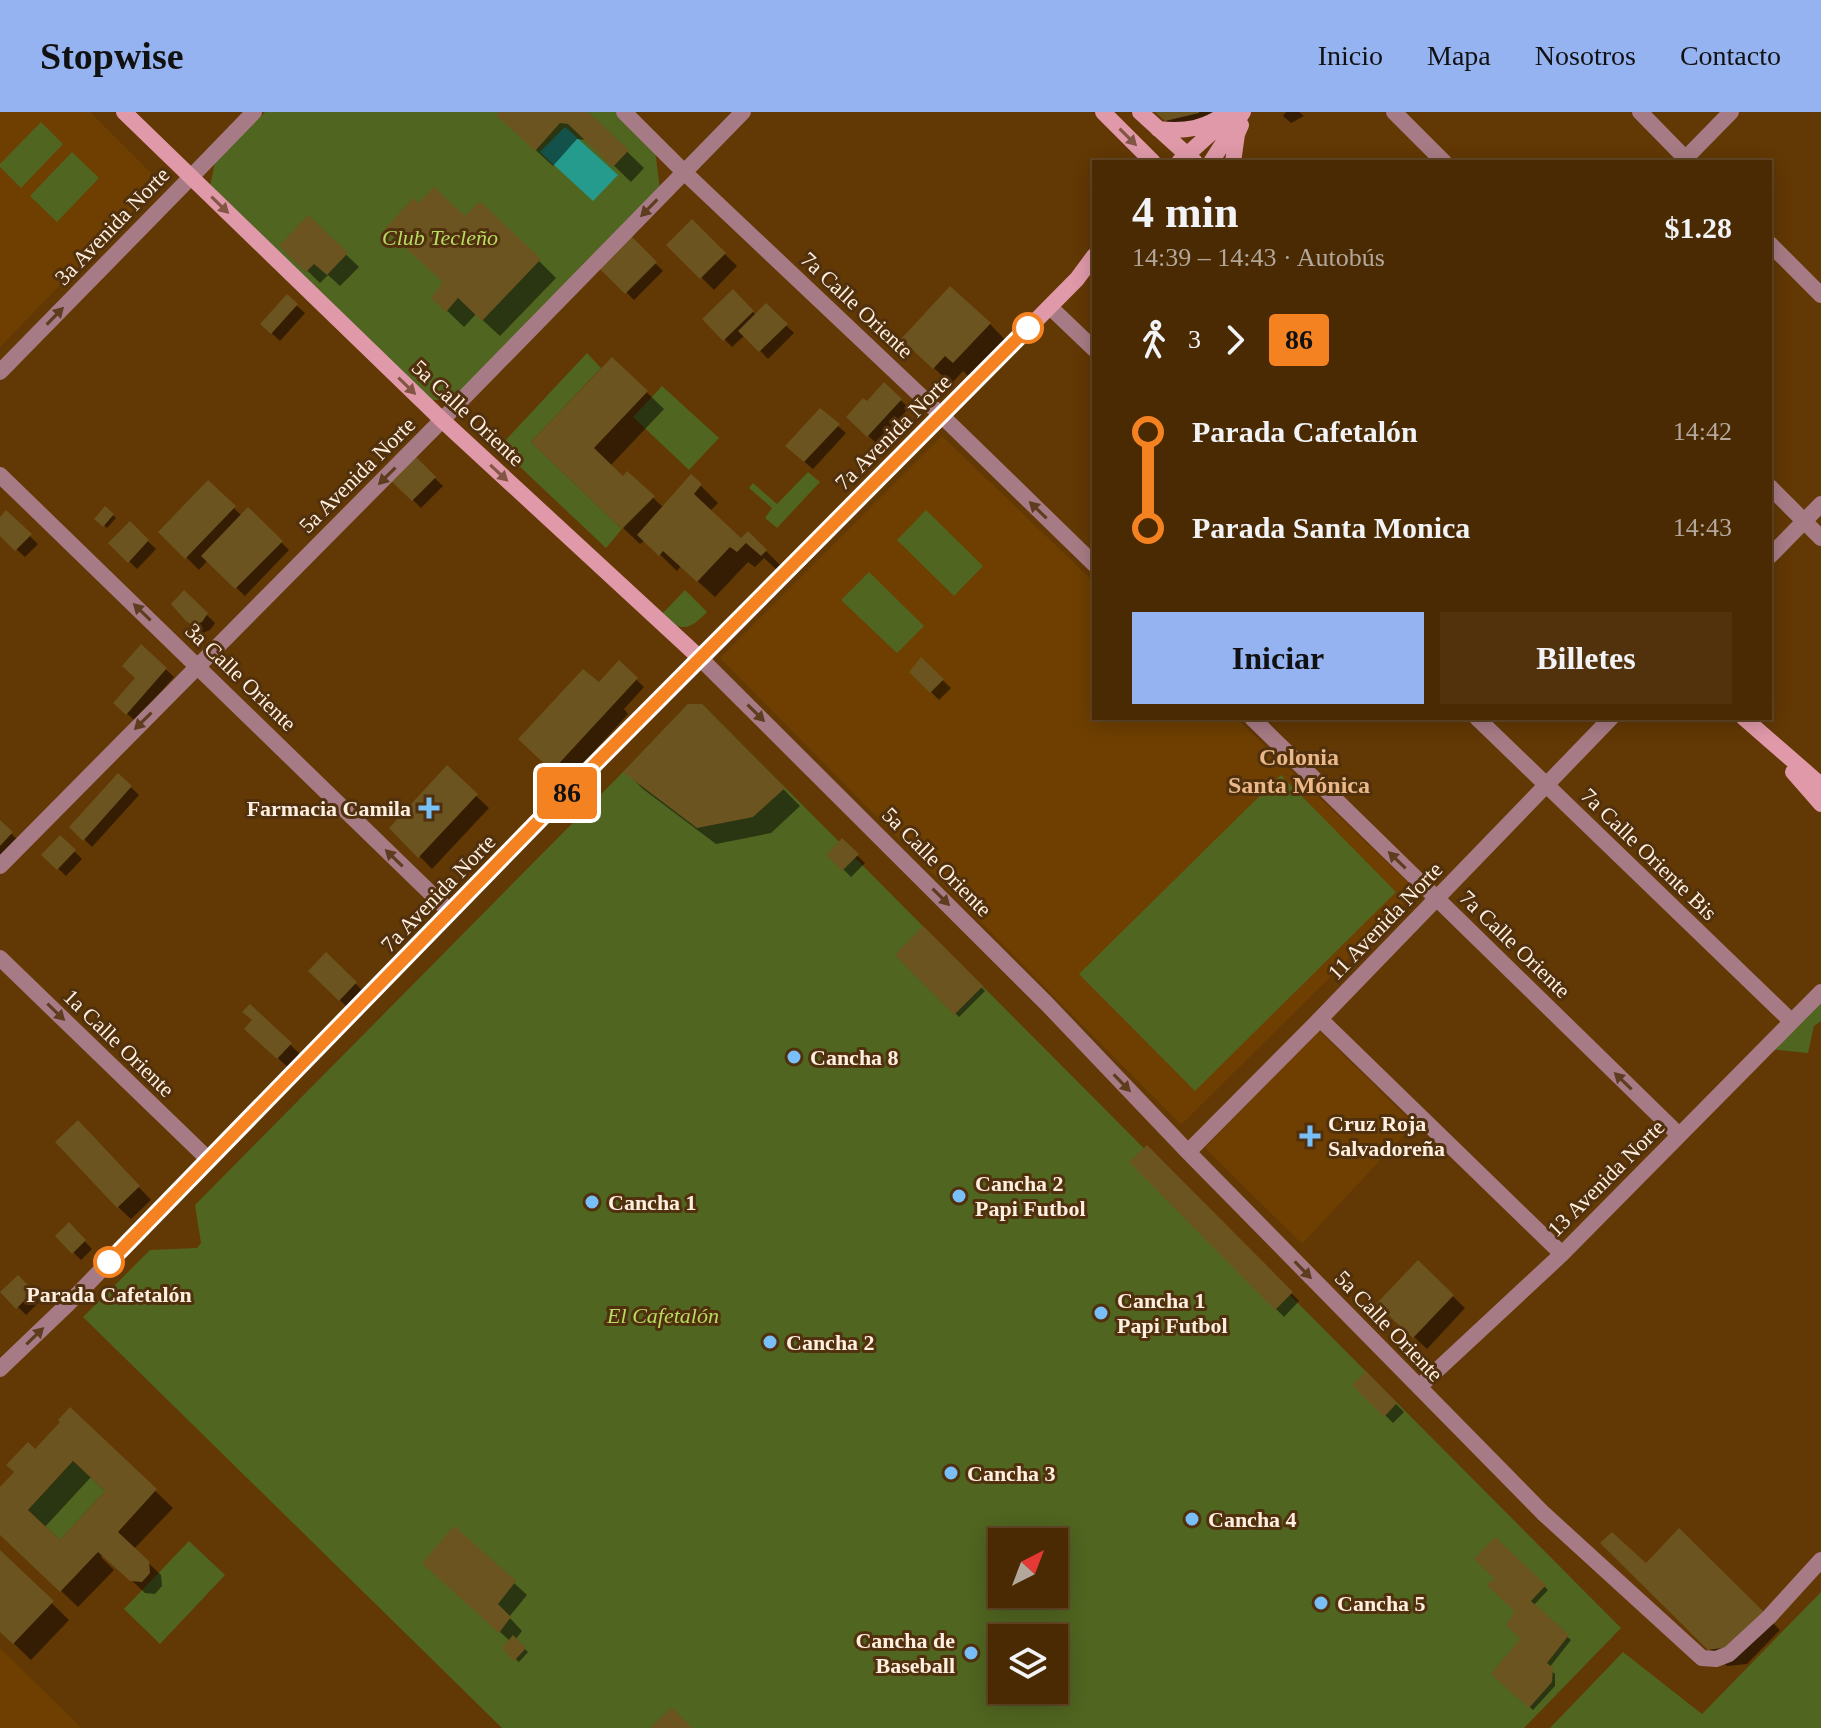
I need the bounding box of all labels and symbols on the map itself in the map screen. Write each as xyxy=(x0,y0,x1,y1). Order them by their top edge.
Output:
one-way arrow xyxy=(1118,127,1137,146)
street label: 3a Avenida Norte xyxy=(50,162,174,290)
one-way arrow xyxy=(210,196,229,214)
one-way arrow xyxy=(640,198,659,217)
park label: Club Tecleño xyxy=(382,225,498,250)
street label: 7a Calle Oriente xyxy=(796,247,918,363)
one-way arrow xyxy=(45,307,63,326)
unlabelled marker xyxy=(1013,313,1043,343)
street label: 5a Calle Oriente xyxy=(407,355,529,471)
street label: 7a Avenida Norte xyxy=(830,369,956,495)
one-way arrow xyxy=(397,377,416,395)
street label: 5a Avenida Norte xyxy=(294,412,420,538)
one-way arrow xyxy=(490,464,509,482)
one-way arrow xyxy=(378,466,397,485)
one-way arrow xyxy=(1029,501,1048,519)
one-way arrow xyxy=(132,603,151,621)
street label: 3a Calle Oriente xyxy=(180,618,302,736)
one-way arrow xyxy=(746,704,765,722)
one-way arrow xyxy=(134,711,153,730)
district label: Colonia Santa Mónica xyxy=(1228,744,1370,798)
line badge: 86 xyxy=(531,767,603,819)
street label: 7a Calle Oriente Bis xyxy=(1576,783,1722,925)
place label: Farmacia Camila xyxy=(247,796,411,821)
marker: Farmacia Camila xyxy=(418,797,440,819)
street label: 5a Calle Oriente xyxy=(877,802,997,922)
street label: 7a Avenida Norte xyxy=(376,829,500,957)
one-way arrow xyxy=(385,849,404,867)
one-way arrow xyxy=(1388,851,1407,870)
street label: 11 Avenida Norte xyxy=(1323,857,1447,985)
street label: 7a Calle Oriente xyxy=(1454,885,1576,1003)
one-way arrow xyxy=(931,887,950,906)
street label: 1a Calle Oriente xyxy=(58,984,180,1102)
one-way arrow xyxy=(46,1003,65,1021)
place label: Cancha 8 xyxy=(810,1045,899,1070)
marker: Cancha 8 xyxy=(785,1048,803,1066)
one-way arrow xyxy=(1614,1072,1633,1091)
one-way arrow xyxy=(1113,1073,1131,1092)
place label: Cruz Roja Salvadoreña xyxy=(1328,1111,1445,1161)
street label: 13 Avenida Norte xyxy=(1542,1114,1670,1242)
marker: Cruz Roja Salvadoreña xyxy=(1299,1125,1321,1147)
place label: Cancha 2 Papi Futbol xyxy=(975,1171,1086,1221)
marker: Cancha 2 Papi Futbol xyxy=(950,1187,968,1205)
place label: Cancha 1 xyxy=(608,1190,697,1215)
marker: Cancha 1 xyxy=(583,1193,601,1211)
marker: Parada Cafetalón xyxy=(94,1247,124,1277)
one-way arrow xyxy=(1293,1260,1312,1279)
street label: 5a Calle Oriente xyxy=(1330,1265,1448,1387)
place label: Parada Cafetalón xyxy=(26,1282,192,1307)
place label: Cancha 1 Papi Futbol xyxy=(1117,1288,1228,1338)
park label: El Cafetalón xyxy=(606,1303,719,1328)
marker: Cancha 1 Papi Futbol xyxy=(1092,1304,1110,1322)
one-way arrow xyxy=(25,1327,44,1345)
place label: Cancha 2 xyxy=(786,1330,875,1355)
marker: Cancha 2 xyxy=(761,1333,779,1351)
place label: Cancha 3 xyxy=(967,1461,1056,1486)
marker: Cancha 3 xyxy=(942,1464,960,1482)
place label: Cancha 4 xyxy=(1208,1507,1297,1532)
marker: Cancha 4 xyxy=(1183,1510,1201,1528)
north arrow xyxy=(988,1528,1068,1608)
place label: Cancha 5 xyxy=(1337,1591,1426,1616)
marker: Cancha 5 xyxy=(1312,1594,1330,1612)
place label: Cancha de Baseball xyxy=(855,1628,955,1678)
marker: Cancha de Baseball xyxy=(962,1644,980,1662)

